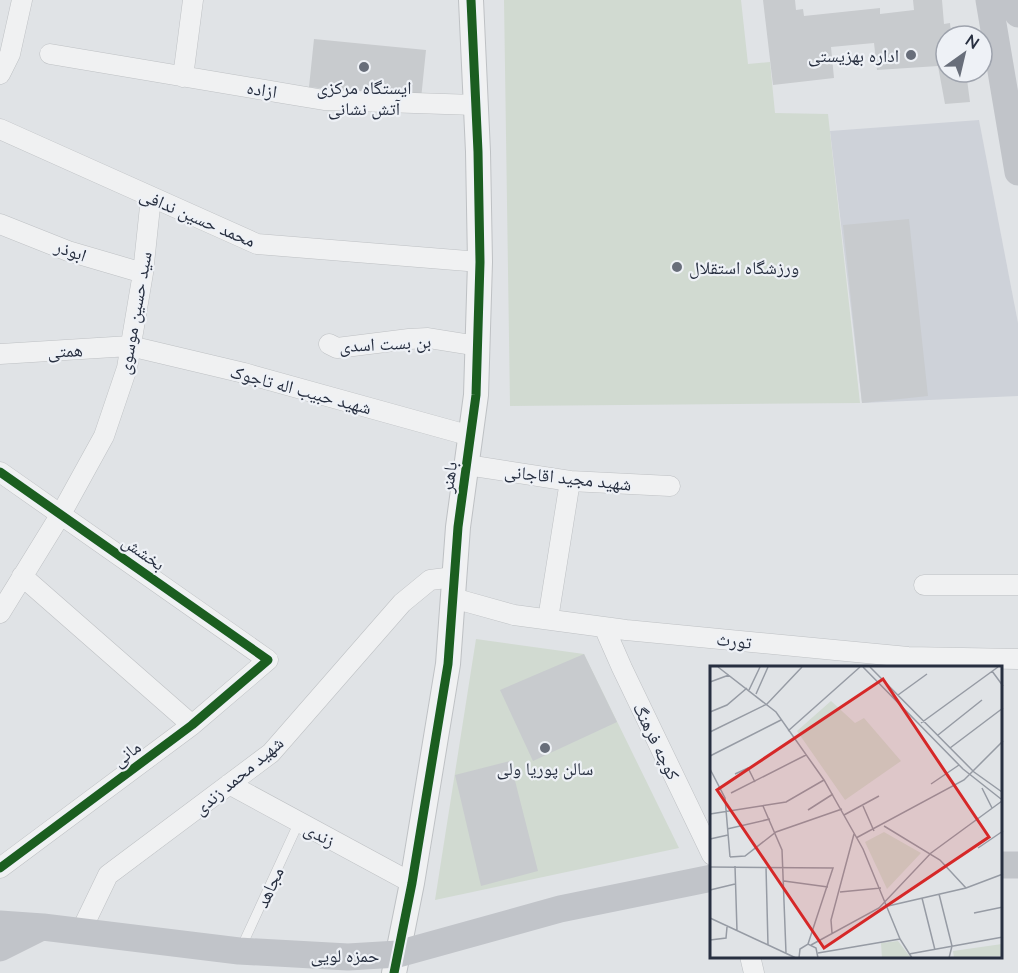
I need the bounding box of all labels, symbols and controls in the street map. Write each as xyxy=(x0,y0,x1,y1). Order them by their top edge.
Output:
north arrow xyxy=(934,24,994,84)
text: N xyxy=(962,30,983,52)
place label: اداره بهزیستی xyxy=(808,44,899,67)
marker: اداره بهزیستی xyxy=(904,48,918,62)
marker: ایستگاه مرکزی آتش نشانی xyxy=(357,60,371,74)
street label: ازاده xyxy=(245,76,279,102)
place label: ایستگاه مرکزی آتش نشانی xyxy=(317,76,412,120)
street label: محمد حسین ندافی xyxy=(136,183,259,252)
street label: ابوذر xyxy=(51,234,90,266)
street label: سید حسین موسوی xyxy=(112,250,157,376)
place label: ورزشگاه استقلال xyxy=(689,256,799,279)
marker: ورزشگاه استقلال xyxy=(670,260,684,274)
street label: بن بست اسدی xyxy=(338,330,432,357)
street label: همتی xyxy=(47,338,83,363)
street label: شهید حبیب اله تاجوک xyxy=(228,360,374,419)
street label: شهید مجید اقاجانی xyxy=(503,459,633,496)
street label: باهنر xyxy=(435,460,462,495)
street label: بخشش xyxy=(118,529,170,575)
street label: تورث xyxy=(715,627,753,653)
inset map xyxy=(710,666,1003,958)
street label: کوچه فرهنگ xyxy=(628,699,685,784)
street label: شهید محمد زندی xyxy=(189,731,288,820)
street label: مانی xyxy=(107,735,145,772)
marker: سالن پوریا ولی xyxy=(538,741,552,755)
place label: سالن پوریا ولی xyxy=(497,757,593,780)
street label: زندی xyxy=(300,817,339,852)
street label: مجاهد xyxy=(250,863,288,911)
street label: حمزه لویی xyxy=(311,944,379,967)

